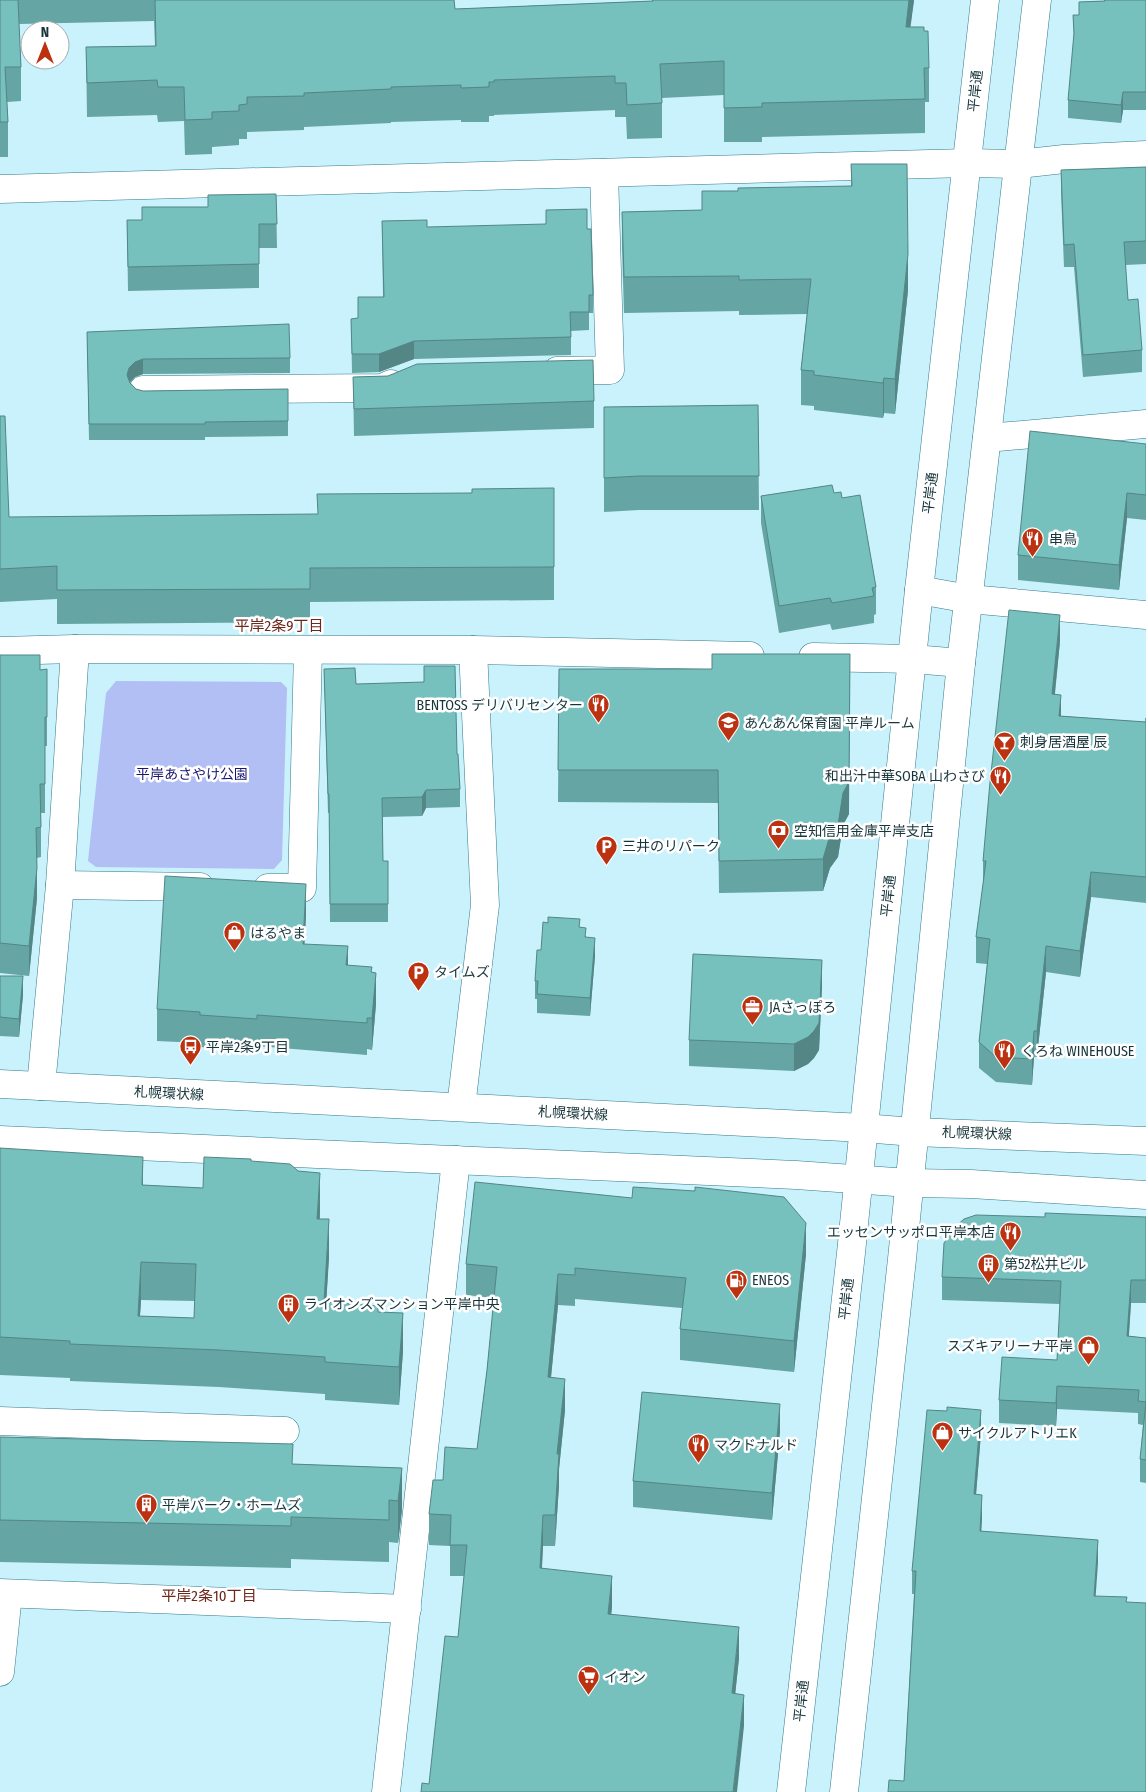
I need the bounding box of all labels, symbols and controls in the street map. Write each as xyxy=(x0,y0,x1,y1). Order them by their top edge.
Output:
north arrow xyxy=(20,20,70,70)
text: N xyxy=(41,24,49,41)
street label: 平岸通 xyxy=(965,69,986,113)
street label: 平岸通 xyxy=(920,471,941,515)
restaurant icon: 串鳥 xyxy=(1021,527,1045,558)
place label: 串鳥 xyxy=(1049,531,1077,548)
district label: 平岸2条9丁目 xyxy=(235,617,323,635)
restaurant icon: BENTOSS デリバリセンター xyxy=(587,693,611,724)
place label: BENTOSS デリバリセンター xyxy=(416,697,583,714)
school or university icon: あんあん保育園 平岸ルーム xyxy=(716,711,740,742)
place label: あんあん保育園 平岸ルーム xyxy=(744,715,915,732)
bar icon: 刺身居酒屋 辰 xyxy=(992,730,1016,761)
place label: 刺身居酒屋 辰 xyxy=(1020,734,1107,751)
restaurant icon: 和出汁中華SOBA 山わさび xyxy=(989,764,1013,795)
park label: 平岸あさやけ公園 xyxy=(136,766,248,783)
place label: 和出汁中華SOBA 山わさび xyxy=(825,768,985,785)
bank icon: 空知信用金庫平岸支店 xyxy=(766,819,790,850)
place label: 空知信用金庫平岸支店 xyxy=(794,823,934,840)
parking icon: 三井のリパーク xyxy=(594,834,618,865)
place label: 三井のリパーク xyxy=(622,838,720,855)
street label: 平岸通 xyxy=(878,874,899,918)
shop icon: はるやま xyxy=(222,921,246,952)
place label: はるやま xyxy=(250,925,306,942)
parking icon: タイムズ xyxy=(406,960,430,991)
place label: タイムズ xyxy=(434,964,490,981)
office icon: JAさっぽろ xyxy=(741,995,765,1026)
place label: JAさっぽろ xyxy=(769,999,836,1016)
bus stop icon: 平岸2条9丁目 xyxy=(178,1035,202,1066)
place label: 平岸2条9丁目 xyxy=(206,1039,289,1056)
restaurant icon: くろね WINEHOUSE xyxy=(993,1039,1017,1070)
place label: くろね WINEHOUSE xyxy=(1021,1043,1135,1060)
street label: 札幌環状線 xyxy=(134,1083,204,1104)
street label: 札幌環状線 xyxy=(538,1103,608,1124)
street label: 札幌環状線 xyxy=(942,1124,1012,1143)
restaurant icon: エッセンサッポロ平岸本店 xyxy=(999,1220,1023,1251)
place label: エッセンサッポロ平岸本店 xyxy=(827,1224,995,1241)
building icon: 第52松井ビル xyxy=(976,1252,1000,1283)
place label: 第52松井ビル xyxy=(1004,1256,1086,1273)
fuel station icon: ENEOS xyxy=(724,1268,748,1299)
place label: ENEOS xyxy=(752,1272,789,1289)
street label: 平岸通 xyxy=(836,1277,857,1321)
building icon: ライオンズマンション平岸中央 xyxy=(276,1292,300,1323)
place label: ライオンズマンション平岸中央 xyxy=(304,1296,500,1313)
shop icon: スズキアリーナ平岸 xyxy=(1077,1334,1101,1365)
place label: スズキアリーナ平岸 xyxy=(947,1338,1073,1355)
shop icon: サイクルアトリエK xyxy=(930,1421,954,1452)
place label: サイクルアトリエK xyxy=(958,1425,1077,1442)
restaurant icon: マクドナルド xyxy=(686,1433,710,1464)
place label: マクドナルド xyxy=(714,1437,798,1454)
building icon: 平岸パーク・ホームズ xyxy=(134,1493,158,1524)
place label: 平岸パーク・ホームズ xyxy=(162,1497,301,1514)
district label: 平岸2条10丁目 xyxy=(161,1587,257,1605)
supermarket icon: イオン xyxy=(576,1665,600,1696)
place label: イオン xyxy=(604,1669,646,1686)
street label: 平岸通 xyxy=(791,1679,812,1723)

